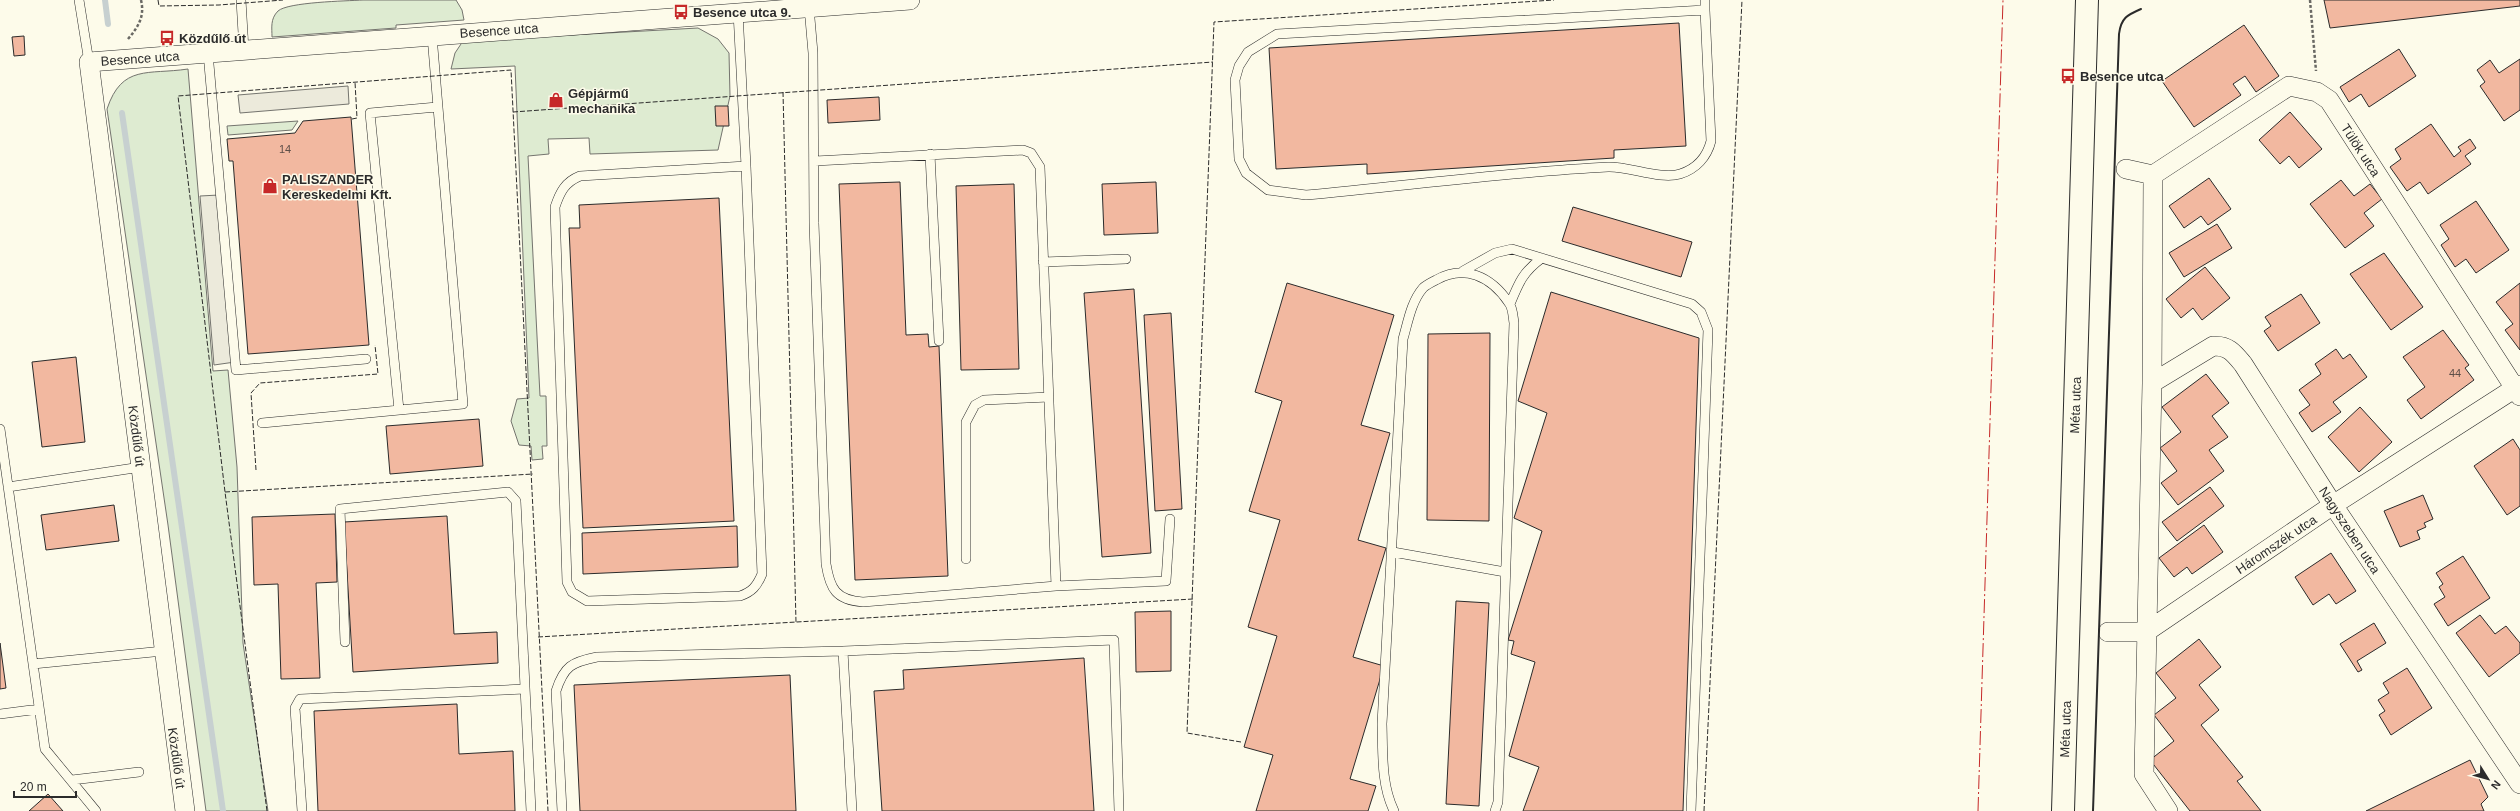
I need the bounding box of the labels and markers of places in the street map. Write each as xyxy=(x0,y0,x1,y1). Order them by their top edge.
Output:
bus stop icon: Besence utca 9. xyxy=(672,3,690,21)
place label: Besence utca 9. xyxy=(693,5,791,20)
bus stop icon: Közdűlő út xyxy=(158,29,176,47)
place label: Közdűlő út xyxy=(179,31,247,46)
bus stop icon: Besence utca xyxy=(2059,67,2077,85)
place label: Besence utca xyxy=(2080,69,2165,84)
place label: Gépjármű mechanika xyxy=(568,86,636,116)
shop icon: Gépjármű mechanika xyxy=(547,91,565,109)
place label: PALISZANDER Kereskedelmi Kft. xyxy=(282,172,392,202)
shop icon: PALISZANDER Kereskedelmi Kft. xyxy=(261,177,279,195)

